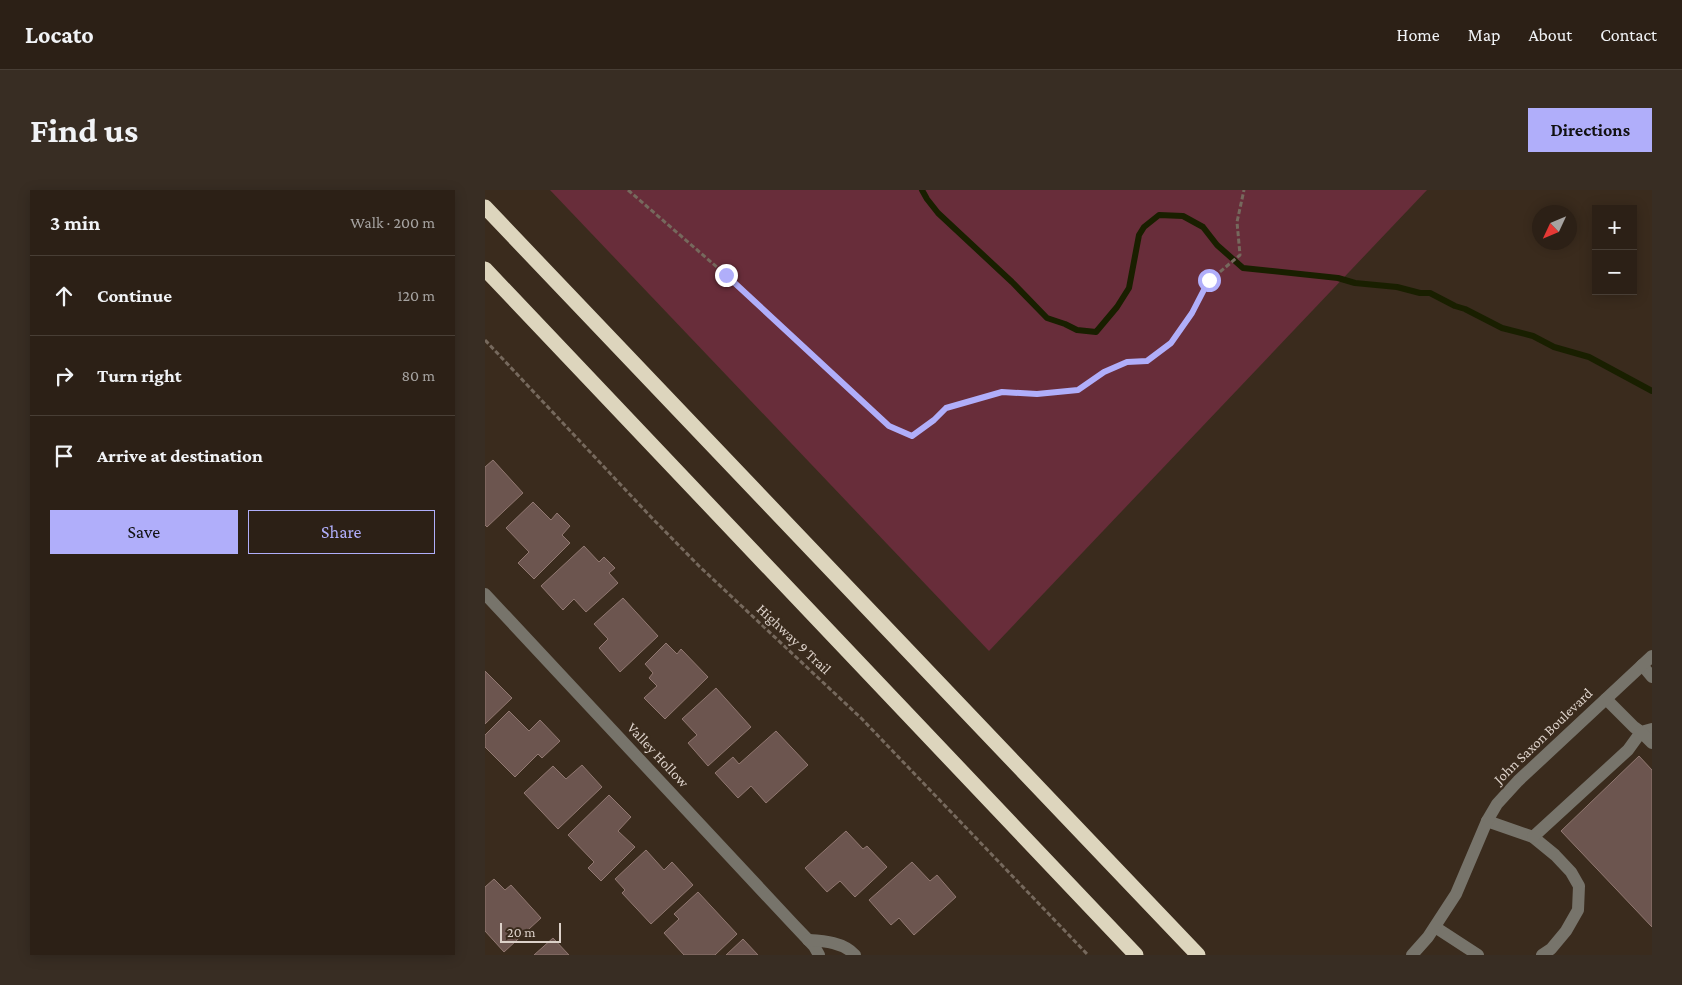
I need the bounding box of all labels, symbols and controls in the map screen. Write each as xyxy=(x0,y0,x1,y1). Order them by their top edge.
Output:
text: Locato xyxy=(25,21,94,48)
text: Home xyxy=(1397,25,1440,45)
text: Map xyxy=(1468,25,1500,45)
text: About xyxy=(1528,25,1572,45)
text: Contact xyxy=(1600,25,1657,45)
button: Directions xyxy=(1528,108,1652,152)
text: Find us xyxy=(30,111,138,150)
north arrow xyxy=(1532,205,1577,250)
map controls xyxy=(1592,205,1637,295)
button: + xyxy=(1592,205,1637,250)
text: 3 min xyxy=(50,211,100,235)
text: Walk · 200 m xyxy=(350,214,435,231)
button: − xyxy=(1592,250,1637,295)
route end xyxy=(715,264,738,287)
route start xyxy=(1198,269,1221,292)
icon: ahead xyxy=(50,282,78,310)
text: Continue xyxy=(97,285,172,306)
text: 120 m xyxy=(397,287,435,304)
icon: right xyxy=(50,362,78,390)
text: Turn right xyxy=(97,365,182,386)
text: 80 m xyxy=(401,367,435,384)
icon: arrive xyxy=(50,442,78,470)
text: Arrive at destination xyxy=(97,445,263,466)
button: Save xyxy=(50,510,238,554)
button: Share xyxy=(248,510,435,554)
street label: Highway 9 Trail xyxy=(753,601,834,678)
street label: John Saxon Boulevard xyxy=(1489,685,1596,789)
street label: Valley Hollow xyxy=(623,719,693,792)
scale bar xyxy=(500,920,561,943)
text: 20 m xyxy=(507,924,535,940)

